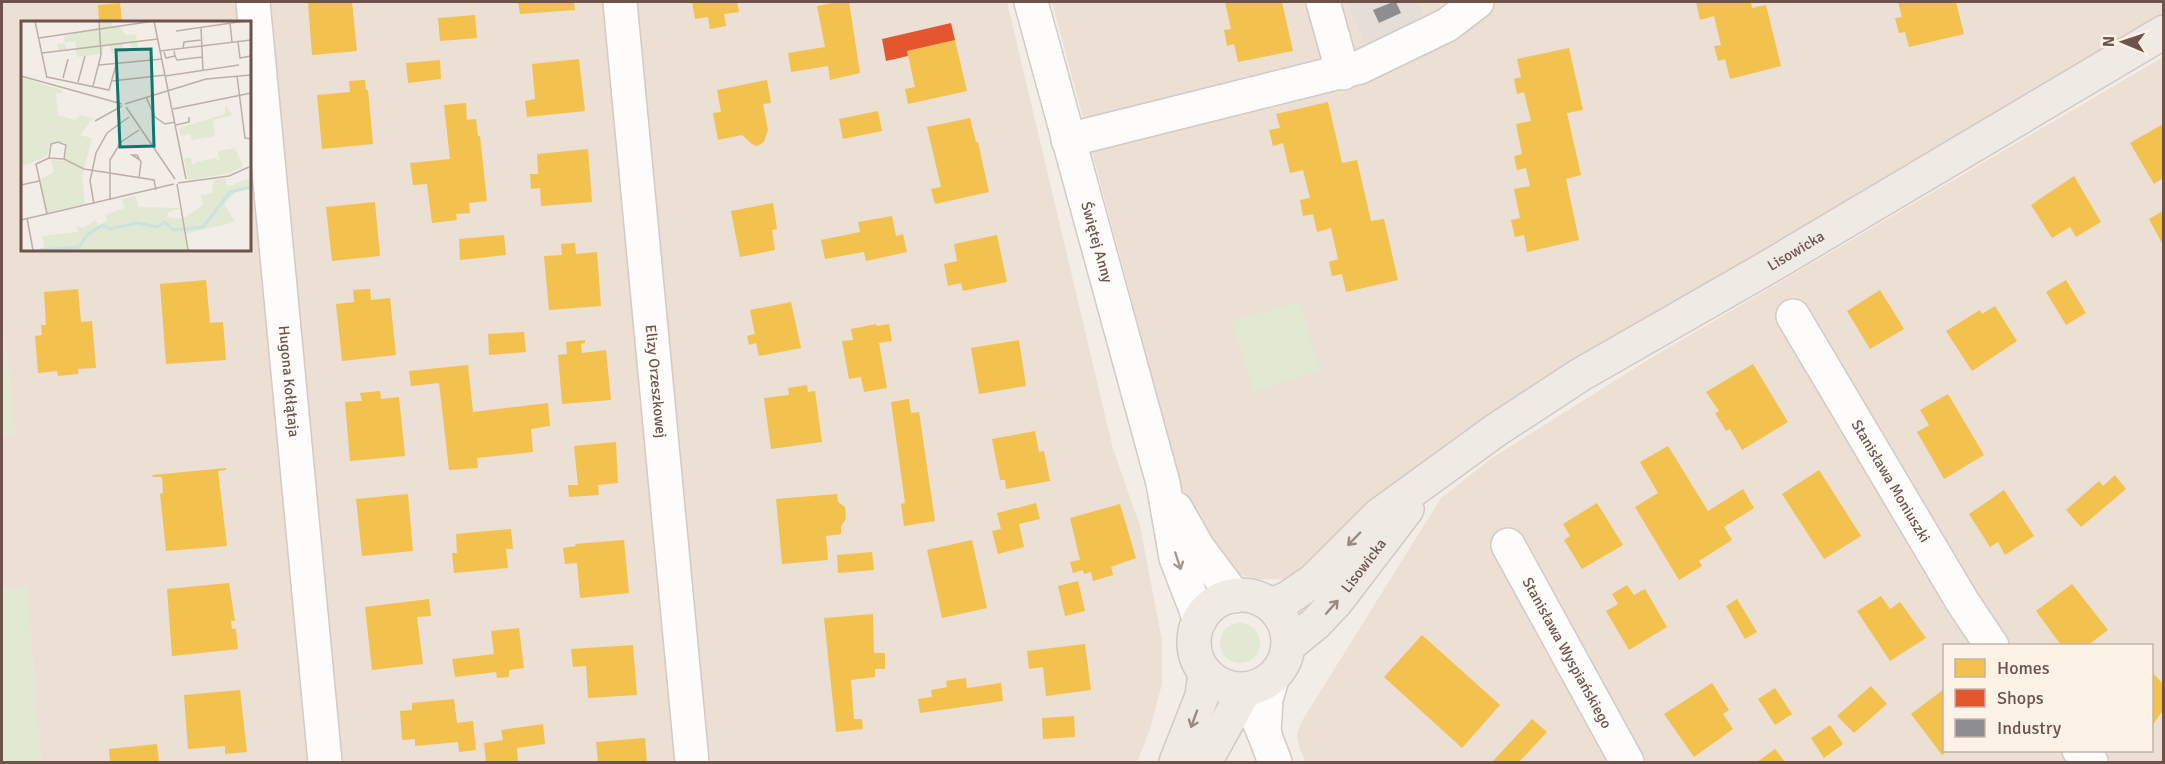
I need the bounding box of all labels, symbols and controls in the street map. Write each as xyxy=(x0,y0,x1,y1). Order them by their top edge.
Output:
north arrow xyxy=(2093,12,2153,72)
inset map xyxy=(21,21,250,250)
text: N xyxy=(2099,36,2119,47)
street label: Świętej Anny xyxy=(1077,199,1117,285)
street label: Lisowicka xyxy=(1764,227,1828,275)
street label: Elizy Orzeszkowej xyxy=(642,324,670,439)
street label: Hugona Kołłątaja xyxy=(275,325,303,438)
street label: Stanisława Moniuszki xyxy=(1848,417,1934,546)
one-way arrow xyxy=(1347,531,1361,546)
street label: Lisowicka xyxy=(1337,535,1390,596)
one-way arrow xyxy=(1173,551,1184,570)
street label: Stanisława Wyspiańskiego xyxy=(1518,574,1616,732)
one-way arrow xyxy=(1325,599,1339,614)
legend xyxy=(1943,644,2153,752)
text: Homes xyxy=(1997,657,2050,679)
text: Shops xyxy=(1997,687,2044,709)
one-way arrow xyxy=(1187,709,1198,727)
text: Industry xyxy=(1997,717,2062,739)

